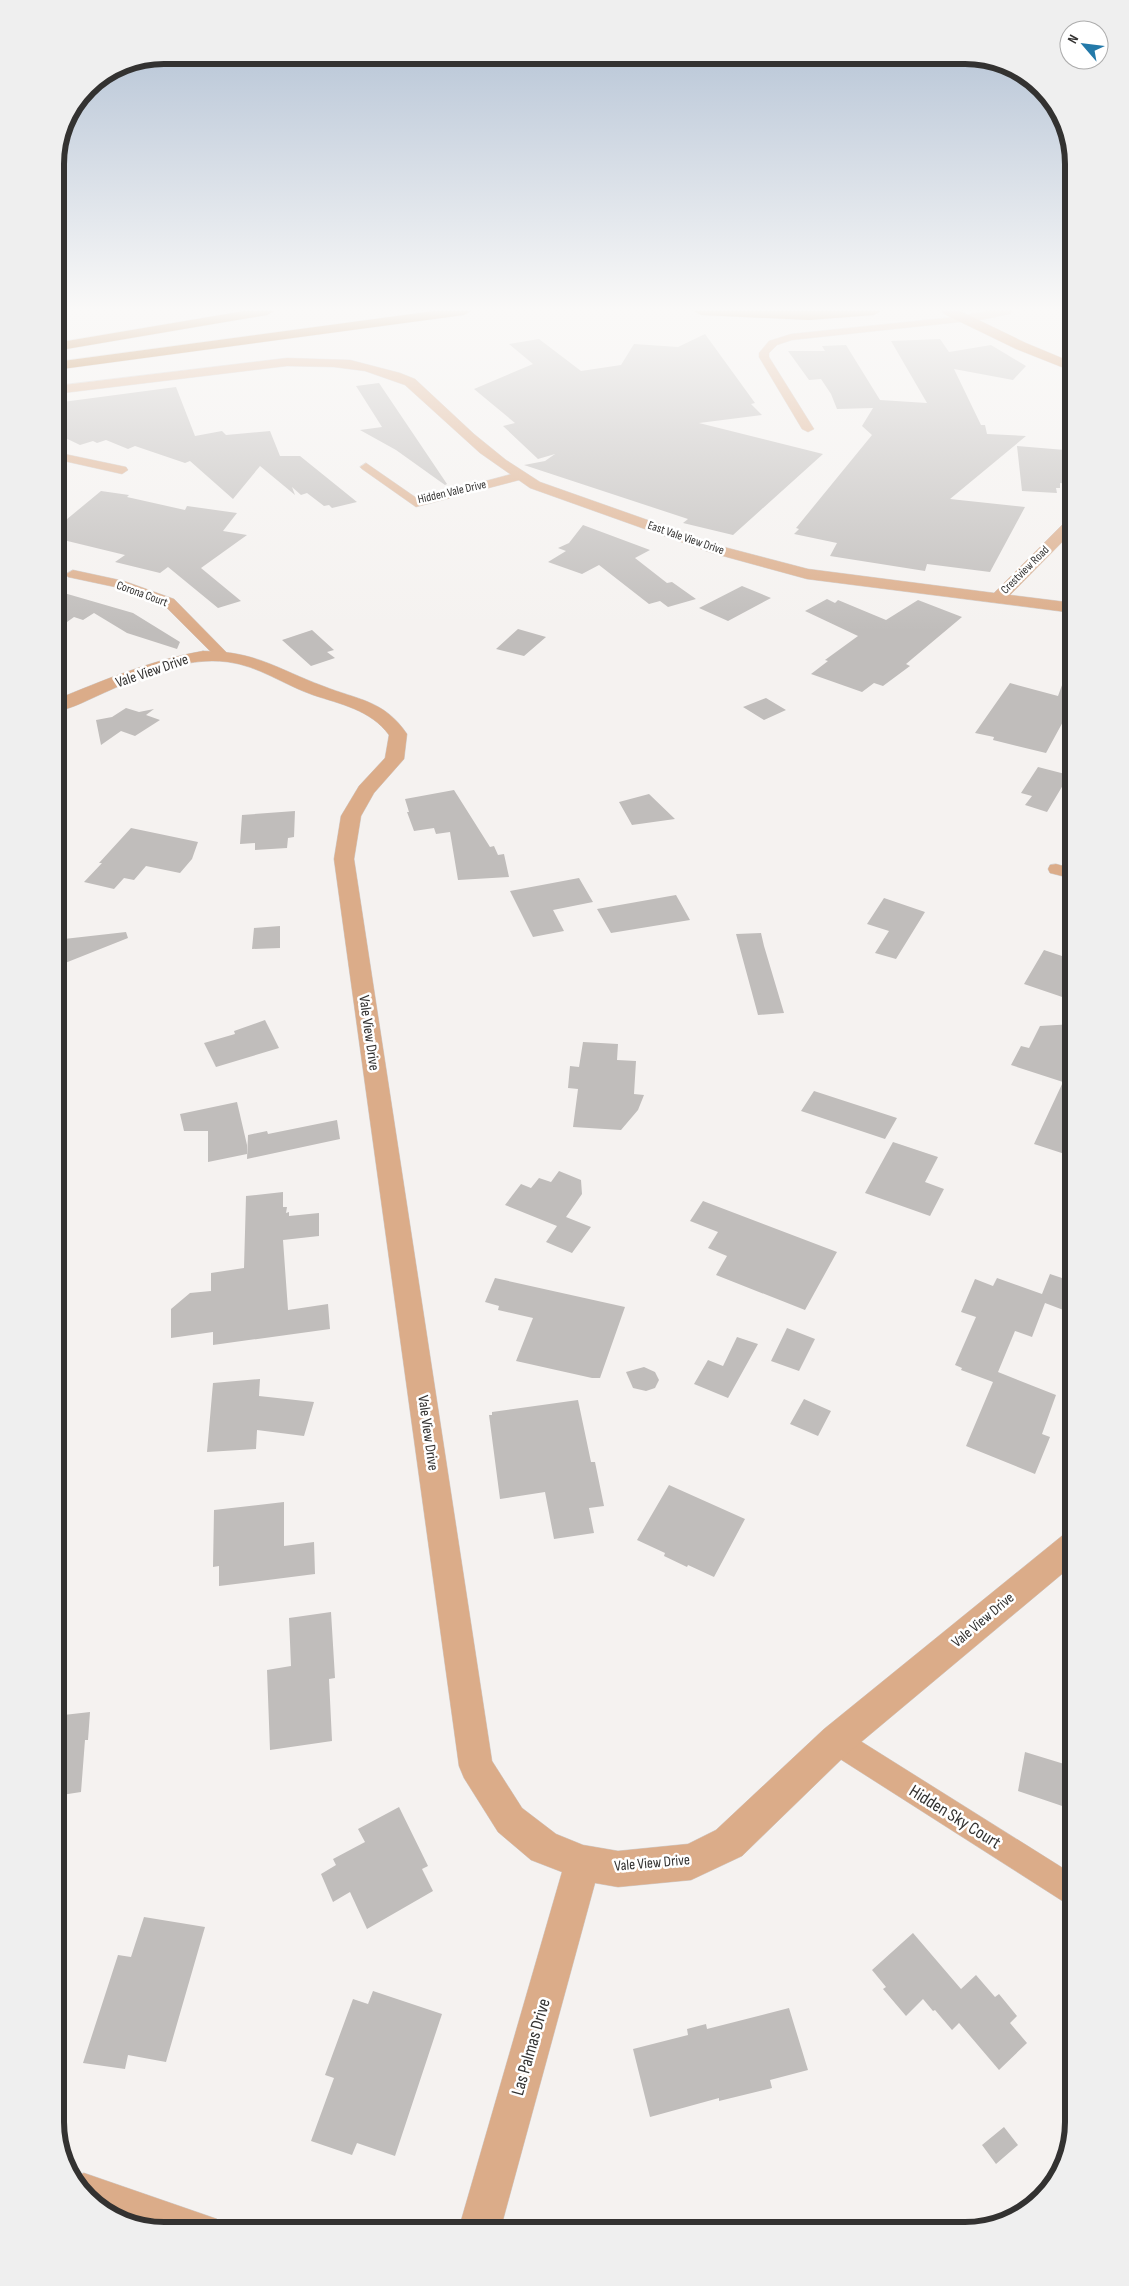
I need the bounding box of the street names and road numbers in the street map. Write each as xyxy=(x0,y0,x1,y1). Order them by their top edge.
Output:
street label: Hidden Vale Drive xyxy=(416,477,488,507)
street label: East Vale View Drive xyxy=(646,518,726,558)
street label: Crestview Road xyxy=(998,543,1052,597)
street label: Corona Court xyxy=(114,578,170,610)
street label: Vale View Drive xyxy=(113,650,191,692)
street label: Vale View Drive xyxy=(354,994,384,1072)
street label: Vale View Drive xyxy=(413,1394,443,1472)
street label: Vale View Drive xyxy=(948,1588,1018,1652)
street label: Hidden Sky Court xyxy=(905,1781,1005,1854)
street label: Vale View Drive xyxy=(613,1850,691,1876)
street label: Las Palmas Drive xyxy=(507,1996,555,2098)

